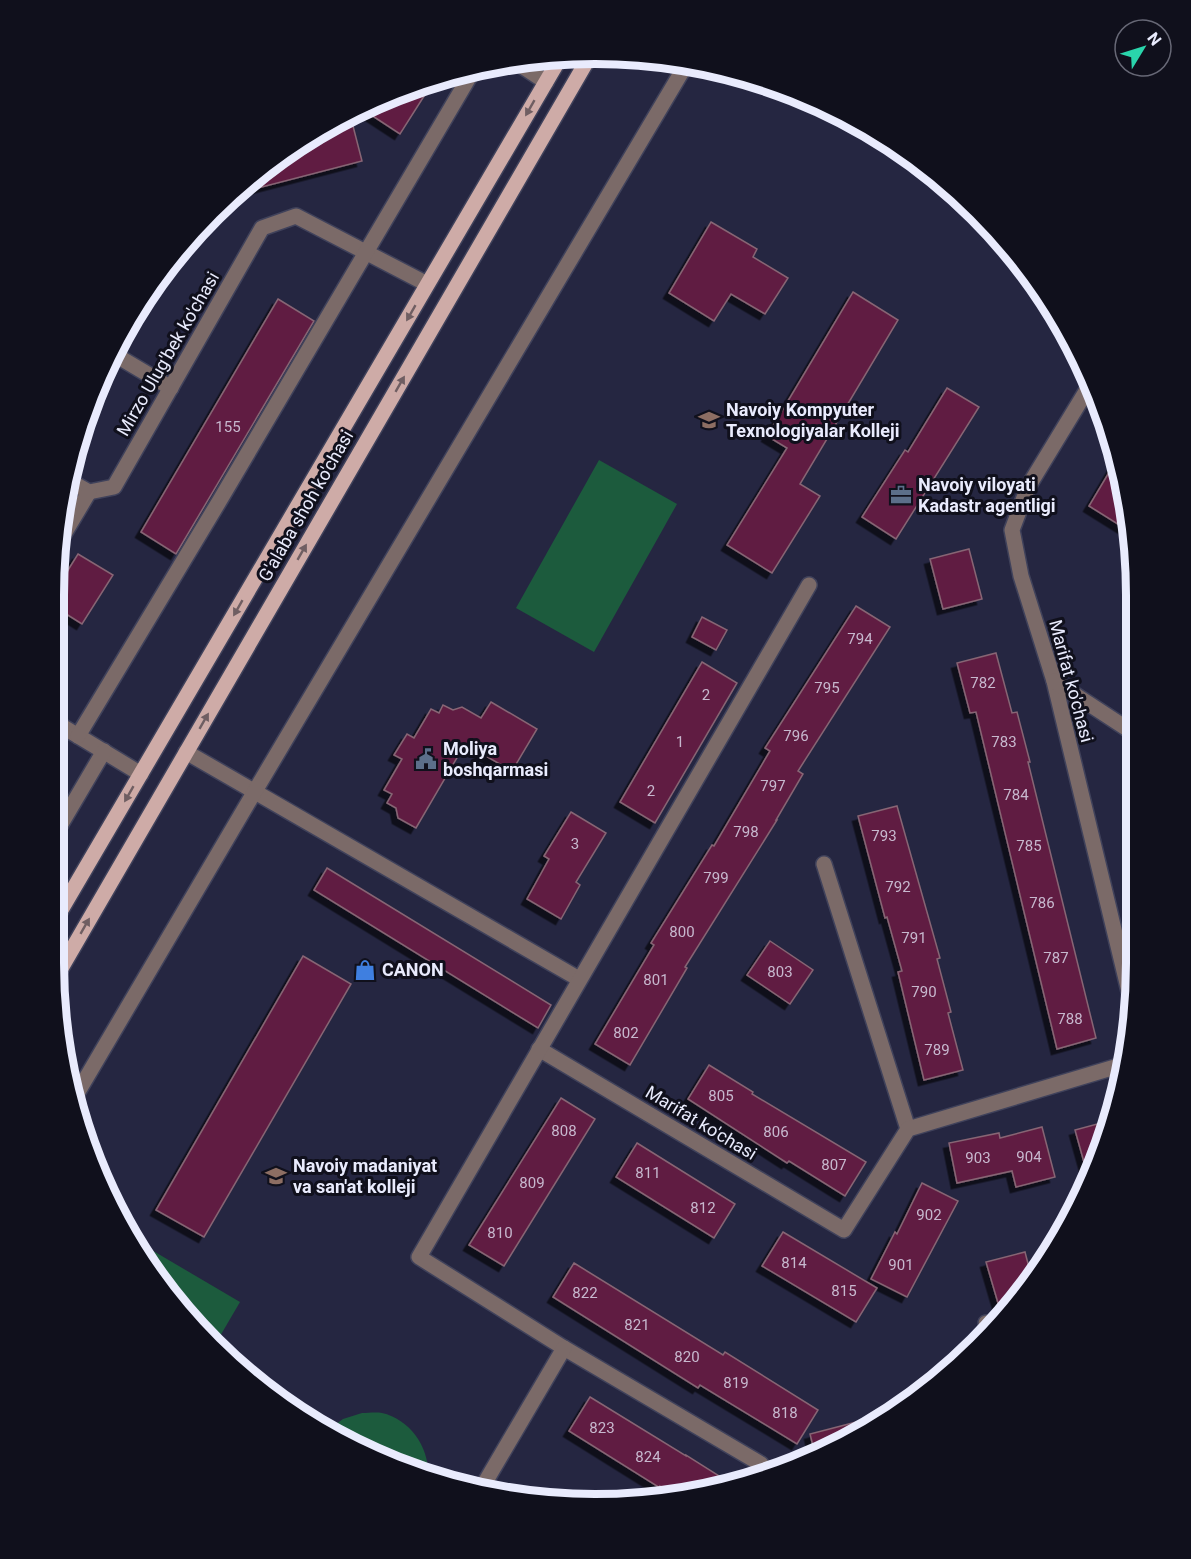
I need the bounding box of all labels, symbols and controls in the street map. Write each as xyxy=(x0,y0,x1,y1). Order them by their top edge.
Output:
north arrow xyxy=(1113,18,1173,78)
text: N xyxy=(1143,29,1165,49)
one-way arrow xyxy=(525,100,536,116)
street label: Mirzo Ulug'bek ko'chasi xyxy=(112,268,223,439)
one-way arrow xyxy=(405,305,416,321)
one-way arrow xyxy=(394,375,404,392)
place label: Navoiy Kompyuter Texnologiyalar Kolleji xyxy=(726,399,900,441)
school or university icon: Navoiy Kompyuter Texnologiyalar Kolleji xyxy=(697,408,721,432)
house number: 155 xyxy=(215,418,241,436)
street label: G'alaba shoh ko'chasi xyxy=(254,427,357,585)
place label: Navoiy viloyati Kadastr agentligi xyxy=(918,474,1056,516)
office icon: Navoiy viloyati Kadastr agentligi xyxy=(889,483,913,507)
one-way arrow xyxy=(296,544,307,560)
one-way arrow xyxy=(233,600,243,617)
street label: Marifat ko'chasi xyxy=(1045,617,1098,744)
house number: 794 xyxy=(847,630,873,648)
house number: 782 xyxy=(970,674,996,692)
house number: 795 xyxy=(814,679,840,697)
house number: 2 xyxy=(702,686,710,704)
one-way arrow xyxy=(199,712,209,729)
house number: 796 xyxy=(783,727,809,745)
house number: 1 xyxy=(676,733,684,751)
house number: 783 xyxy=(991,733,1017,751)
place label: Moliya boshqarmasi xyxy=(443,738,548,780)
public building icon: Moliya boshqarmasi xyxy=(414,747,438,771)
house number: 797 xyxy=(760,777,786,795)
house number: 2 xyxy=(647,782,655,800)
one-way arrow xyxy=(124,786,134,803)
house number: 784 xyxy=(1003,786,1029,804)
house number: 798 xyxy=(733,823,759,841)
house number: 793 xyxy=(871,827,897,845)
house number: 3 xyxy=(571,835,579,853)
house number: 785 xyxy=(1016,837,1042,855)
house number: 799 xyxy=(703,869,729,887)
house number: 792 xyxy=(885,878,911,896)
house number: 786 xyxy=(1029,894,1055,912)
one-way arrow xyxy=(80,917,90,934)
house number: 800 xyxy=(669,923,695,941)
house number: 791 xyxy=(901,929,927,947)
house number: 787 xyxy=(1043,949,1069,967)
shop icon: CANON xyxy=(353,958,377,982)
place label: CANON xyxy=(382,959,444,980)
house number: 803 xyxy=(767,963,793,981)
house number: 801 xyxy=(643,971,669,989)
house number: 790 xyxy=(911,983,937,1001)
house number: 788 xyxy=(1057,1010,1083,1028)
house number: 802 xyxy=(613,1024,639,1042)
house number: 789 xyxy=(924,1041,950,1059)
street label: Marifat ko'chasi xyxy=(642,1081,761,1164)
house number: 805 xyxy=(708,1087,734,1105)
house number: 808 xyxy=(551,1122,577,1140)
house number: 806 xyxy=(763,1123,789,1141)
house number: 904 xyxy=(1016,1148,1042,1166)
house number: 903 xyxy=(965,1149,991,1167)
place label: Navoiy madaniyat va san'at kolleji xyxy=(293,1155,437,1197)
house number: 807 xyxy=(821,1156,847,1174)
school or university icon: Navoiy madaniyat va san'at kolleji xyxy=(264,1164,288,1188)
house number: 811 xyxy=(635,1164,661,1182)
house number: 809 xyxy=(519,1174,545,1192)
house number: 812 xyxy=(690,1199,716,1217)
house number: 902 xyxy=(916,1206,942,1224)
house number: 810 xyxy=(487,1224,513,1242)
house number: 814 xyxy=(781,1254,807,1272)
house number: 901 xyxy=(888,1256,914,1274)
house number: 815 xyxy=(831,1282,857,1300)
house number: 822 xyxy=(572,1284,598,1302)
house number: 821 xyxy=(624,1316,650,1334)
house number: 820 xyxy=(674,1348,700,1366)
house number: 819 xyxy=(723,1374,749,1392)
house number: 818 xyxy=(772,1404,798,1422)
house number: 823 xyxy=(589,1419,615,1437)
house number: 824 xyxy=(635,1448,661,1466)

